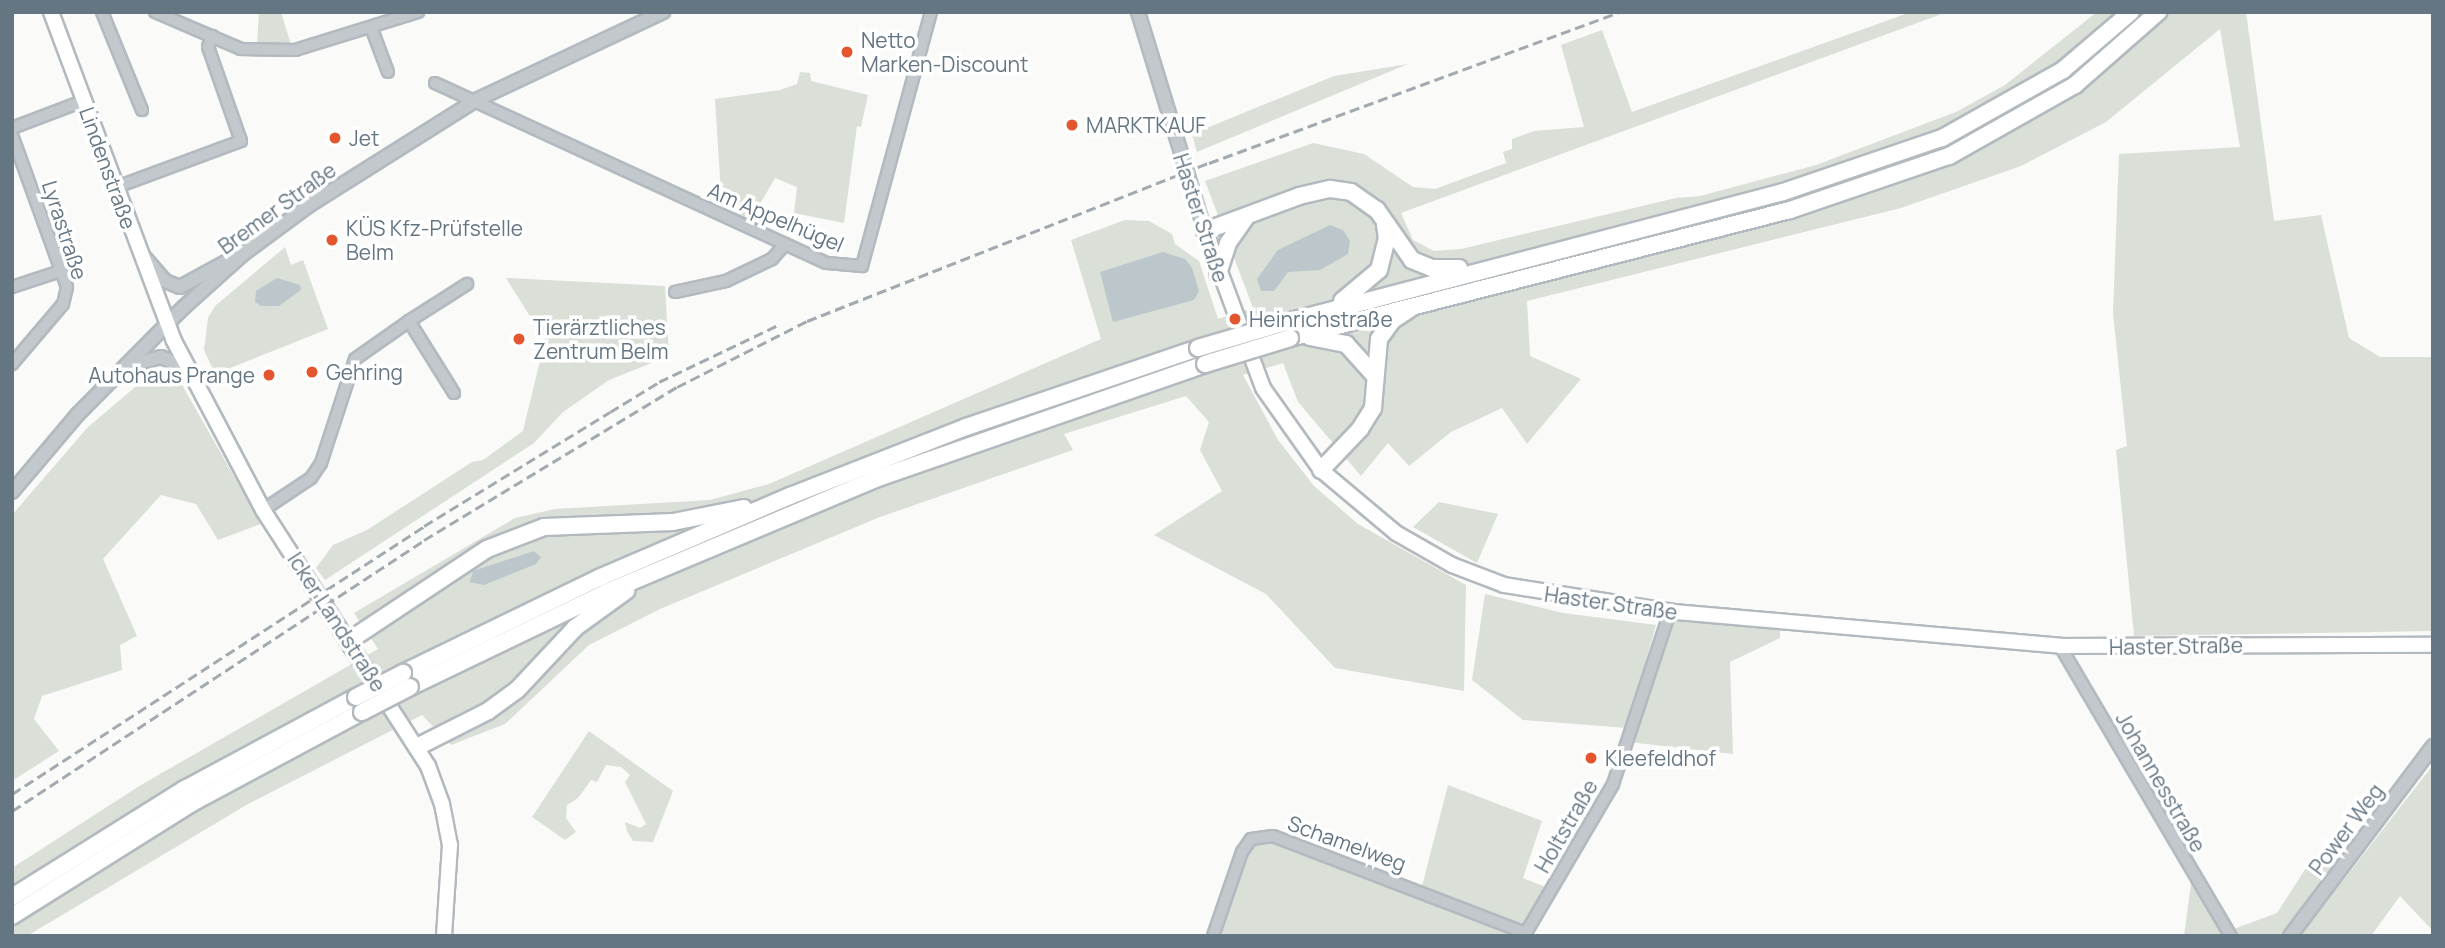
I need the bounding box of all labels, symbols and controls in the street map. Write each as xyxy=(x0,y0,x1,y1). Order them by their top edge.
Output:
place label: Netto Marken-Discount xyxy=(861,27,1028,77)
marker: Netto Marken-Discount xyxy=(839,44,855,60)
street label: Lindenstraße xyxy=(74,104,142,232)
place label: MARKTKAUF xyxy=(1086,112,1206,138)
marker: MARKTKAUF xyxy=(1064,117,1080,133)
place label: Jet xyxy=(349,125,379,151)
marker: Jet xyxy=(327,130,343,146)
street label: Haster Straße xyxy=(1168,150,1234,286)
street label: Bremer Straße xyxy=(213,157,341,259)
street label: Lyrastraße xyxy=(37,177,93,283)
street label: Am Appelhügel xyxy=(704,177,848,257)
place label: KÜS Kfz-Prüfstelle Belm xyxy=(346,215,523,265)
marker: KÜS Kfz-Prüfstelle Belm xyxy=(324,232,340,248)
place label: Heinrichstraße xyxy=(1249,306,1393,332)
marker: Heinrichstraße xyxy=(1227,311,1243,327)
place label: Tierärztliches Zentrum Belm xyxy=(533,314,669,364)
marker: Tierärztliches Zentrum Belm xyxy=(511,331,527,347)
place label: Gehring xyxy=(326,359,403,385)
place label: Autohaus Prange xyxy=(88,362,255,388)
marker: Gehring xyxy=(304,364,320,380)
marker: Autohaus Prange xyxy=(261,367,277,383)
street label: Icker Landstraße xyxy=(283,548,391,696)
street label: Haster Straße xyxy=(1543,581,1679,625)
street label: Haster Straße xyxy=(2109,632,2243,660)
street label: Johannesstraße xyxy=(2111,707,2211,857)
place label: Kleefeldhof xyxy=(1605,745,1716,771)
marker: Kleefeldhof xyxy=(1583,750,1599,766)
street label: Holtstraße xyxy=(1529,775,1603,877)
street label: Power Weg xyxy=(2304,779,2388,879)
street label: Schamelweg xyxy=(1284,810,1410,876)

